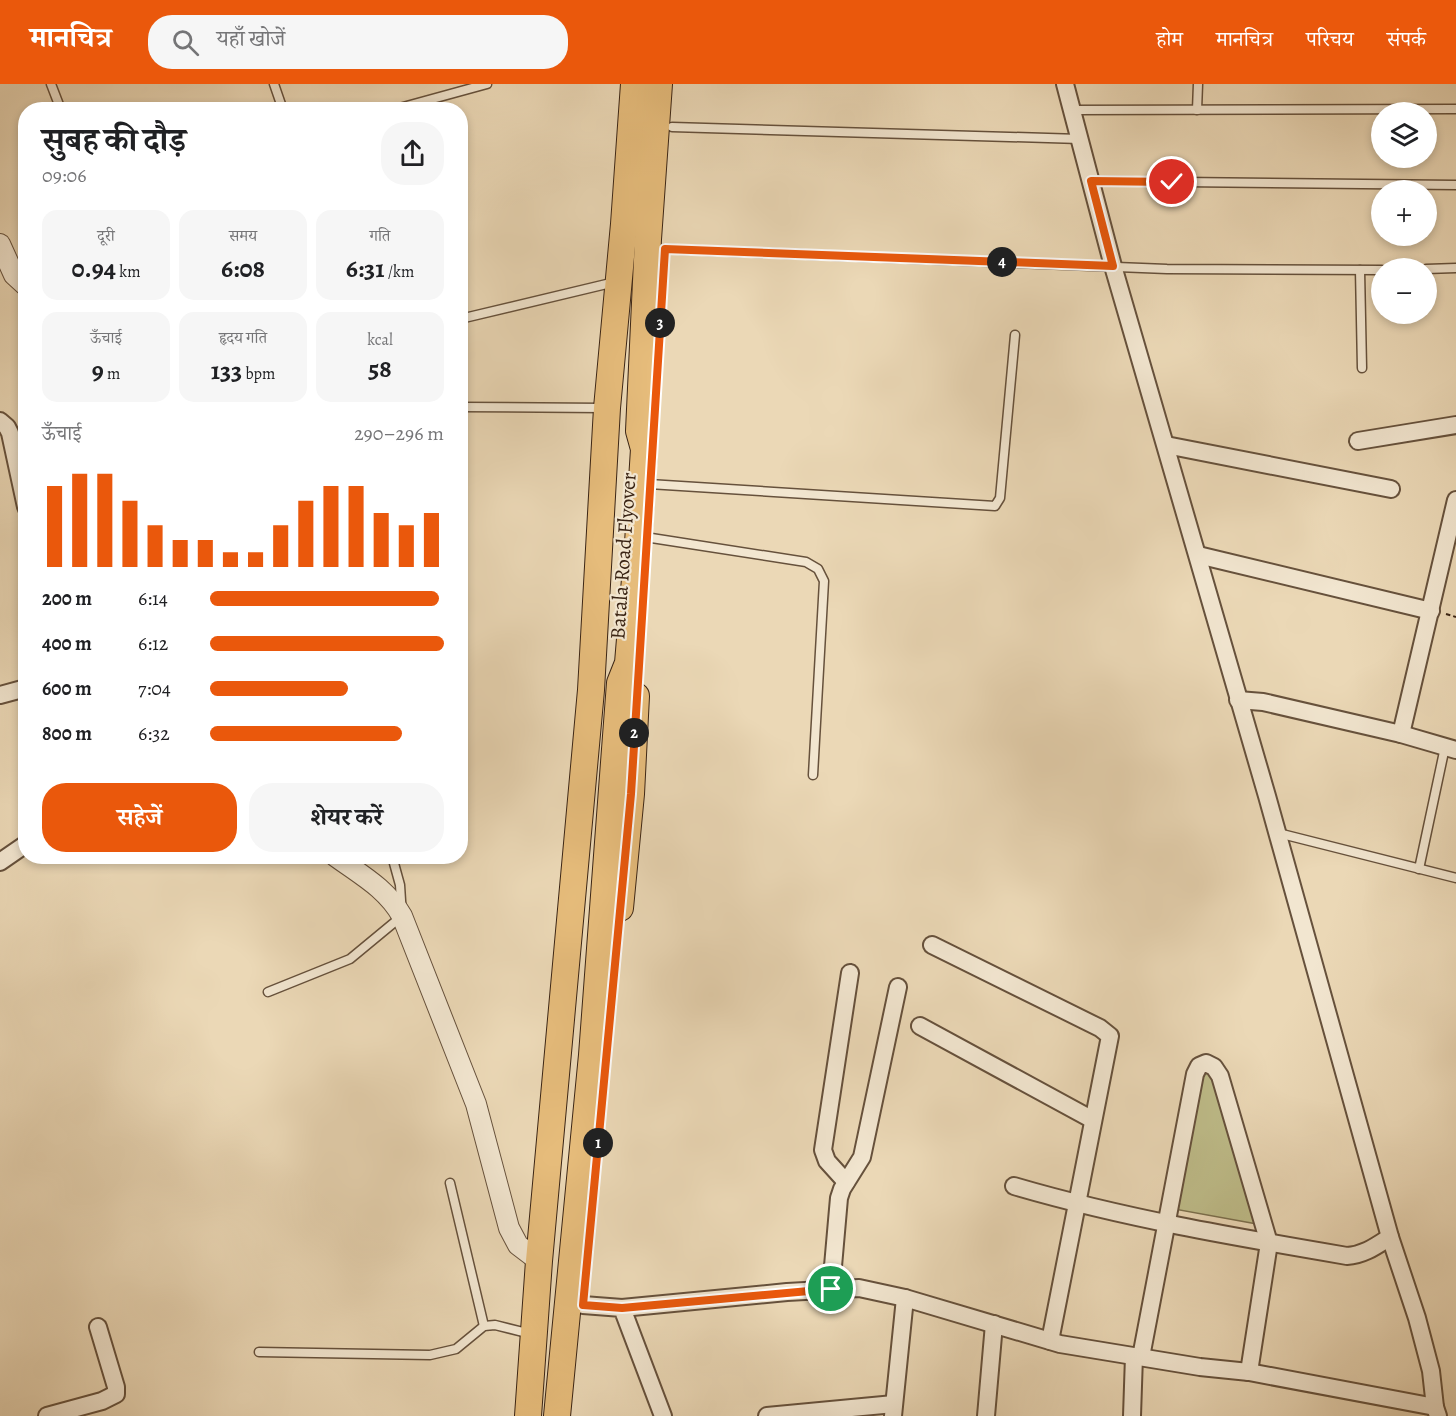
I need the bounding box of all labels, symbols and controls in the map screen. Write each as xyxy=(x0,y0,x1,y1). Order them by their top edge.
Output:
search box xyxy=(148,15,568,69)
text: मानचित्र xyxy=(30,19,112,57)
text: यहाँ खोजें xyxy=(217,24,285,54)
text: होम xyxy=(1156,25,1183,53)
text: मानचित्र xyxy=(1216,25,1273,53)
text: परिचय xyxy=(1306,25,1354,53)
text: संपर्क xyxy=(1387,25,1426,53)
icon: search xyxy=(169,26,202,59)
map controls xyxy=(1371,102,1437,324)
button: layers xyxy=(1371,102,1437,168)
text: सुबह की दौड़ xyxy=(42,117,186,162)
button: share xyxy=(381,122,444,185)
pin xyxy=(1146,156,1197,207)
text: 09:06 xyxy=(42,162,86,189)
icon: check xyxy=(1155,165,1188,198)
button: + xyxy=(1371,180,1437,246)
text: दूरी xyxy=(97,225,115,247)
text: समय xyxy=(229,225,257,247)
text: गति xyxy=(370,225,390,247)
pin: 4 xyxy=(987,247,1017,277)
text: 0.94 xyxy=(72,251,116,286)
text: 6:08 xyxy=(221,251,265,286)
text: 6:31 xyxy=(346,251,385,286)
text: 4 xyxy=(998,251,1006,273)
button: − xyxy=(1371,258,1437,324)
text: km xyxy=(116,261,140,283)
text: /km xyxy=(385,261,414,283)
pin: 3 xyxy=(645,308,675,338)
text: 3 xyxy=(657,312,663,334)
text: ऊँचाई xyxy=(90,327,122,349)
text: हृदय गति xyxy=(219,327,267,349)
text: kcal xyxy=(367,329,393,351)
text: 58 xyxy=(368,351,392,386)
text: 9 xyxy=(92,353,104,388)
text: 133 xyxy=(211,353,242,388)
text: m xyxy=(104,363,120,385)
text: bpm xyxy=(242,363,275,385)
text: ऊँचाई xyxy=(42,420,81,447)
text: 290–296 m xyxy=(354,420,444,447)
street label: Batala Road Flyover xyxy=(603,471,643,641)
text: 200 m xyxy=(42,585,92,612)
text: 6:14 xyxy=(138,585,168,612)
text: 400 m xyxy=(42,630,92,657)
text: 6:12 xyxy=(138,630,168,657)
text: 600 m xyxy=(42,675,92,702)
text: 7:04 xyxy=(138,675,171,702)
pin: 2 xyxy=(619,718,649,748)
text: 800 m xyxy=(42,720,92,747)
text: 6:32 xyxy=(138,720,170,747)
text: 2 xyxy=(630,722,638,744)
button: सहेजें xyxy=(42,783,237,852)
button: शेयर करें xyxy=(249,783,444,852)
pin: 1 xyxy=(583,1128,613,1158)
text: 1 xyxy=(595,1132,601,1154)
pin xyxy=(805,1263,856,1314)
icon: arrive xyxy=(814,1272,847,1305)

